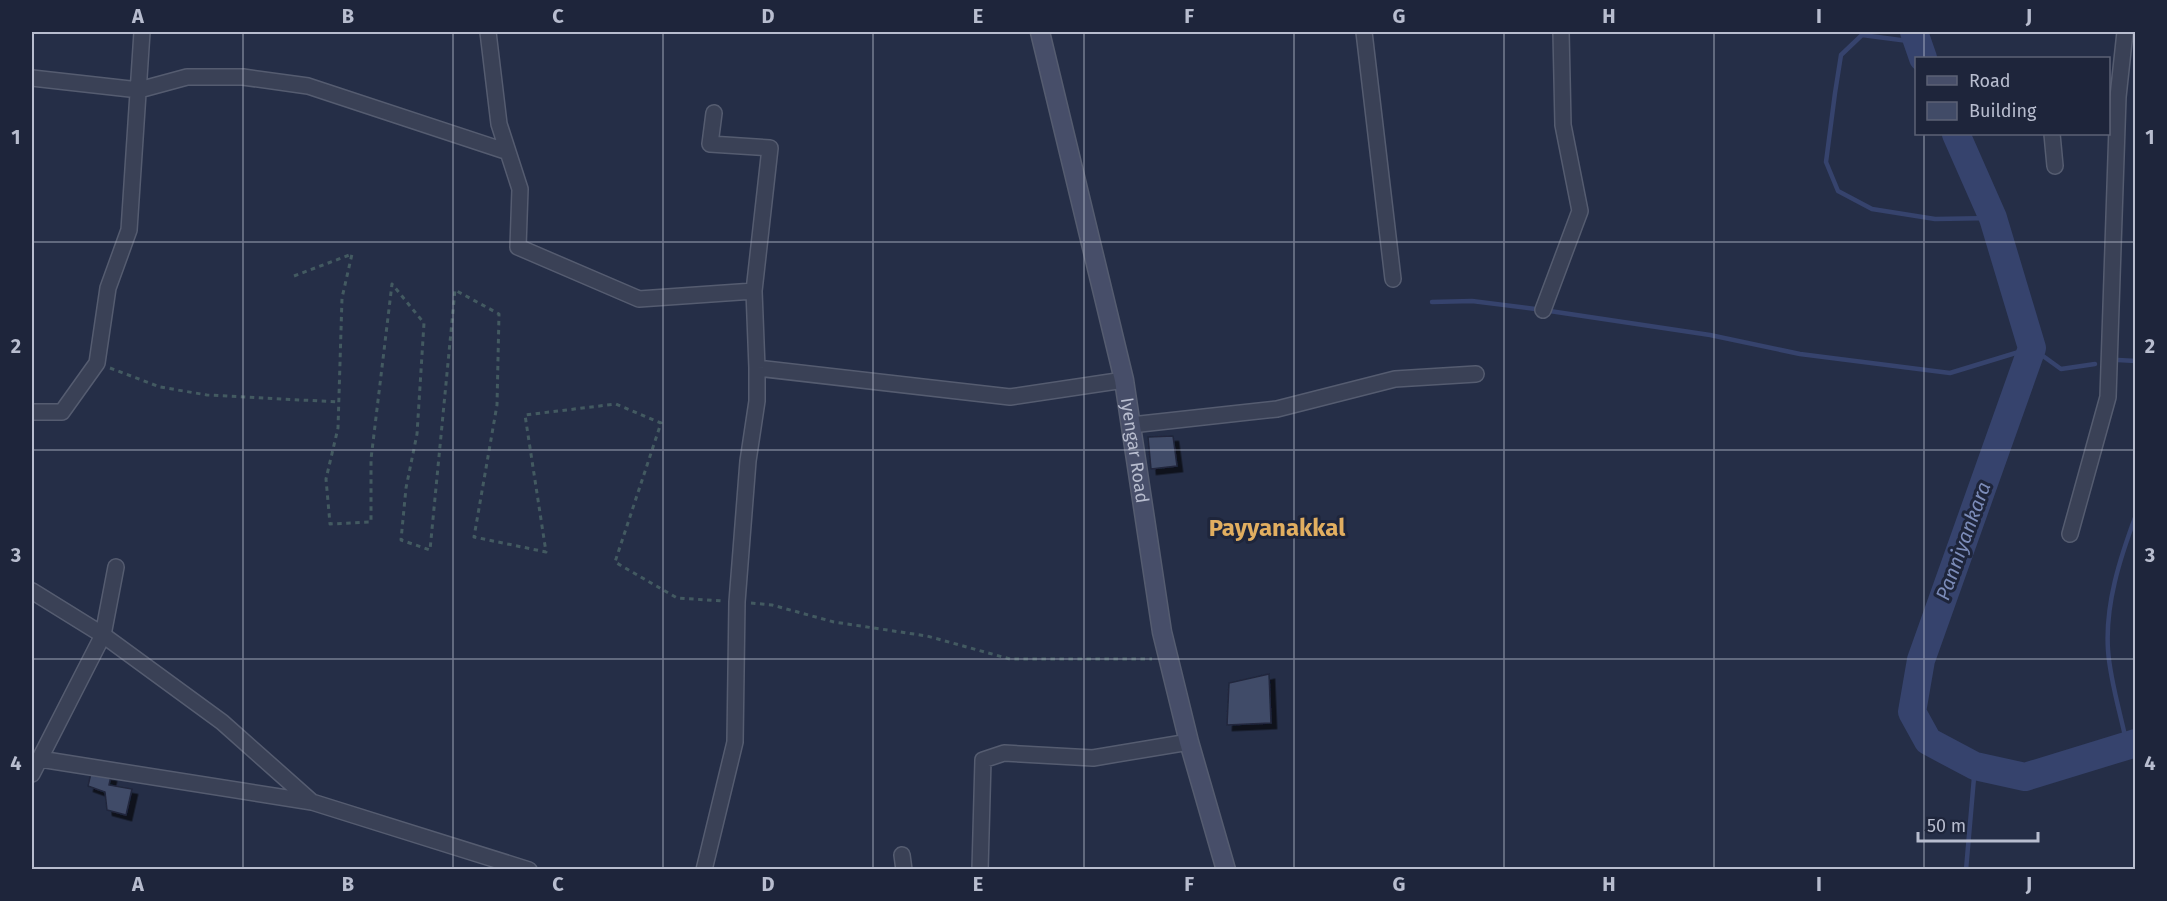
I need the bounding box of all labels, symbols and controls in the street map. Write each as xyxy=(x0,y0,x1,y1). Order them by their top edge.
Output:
text: A xyxy=(131,4,145,28)
text: B xyxy=(342,4,354,28)
text: C xyxy=(552,4,564,28)
text: D xyxy=(761,4,775,28)
text: E xyxy=(973,4,983,28)
text: F xyxy=(1184,4,1194,28)
text: G xyxy=(1393,4,1405,28)
text: H xyxy=(1602,4,1616,28)
text: I xyxy=(1816,4,1822,28)
text: J xyxy=(2025,4,2032,28)
legend xyxy=(1915,57,2110,135)
text: Road xyxy=(1969,70,2011,92)
text: Building xyxy=(1969,100,2037,122)
text: 1 xyxy=(11,125,21,149)
text: 1 xyxy=(2145,125,2155,149)
text: 2 xyxy=(11,334,21,358)
text: 2 xyxy=(2145,334,2155,358)
street label: Iyengar Road xyxy=(1116,396,1153,505)
water label: Panniyankara xyxy=(1930,478,1996,604)
district label: Payyanakkal xyxy=(1209,514,1346,542)
text: 3 xyxy=(10,543,21,567)
text: 3 xyxy=(2144,543,2155,567)
text: 4 xyxy=(10,751,22,775)
text: 4 xyxy=(2144,751,2156,775)
scale bar xyxy=(1918,805,2038,843)
text: 50 m xyxy=(1927,815,1966,837)
text: A xyxy=(131,872,145,896)
text: B xyxy=(342,872,354,896)
text: C xyxy=(552,872,564,896)
text: D xyxy=(761,872,775,896)
text: E xyxy=(973,872,983,896)
text: F xyxy=(1184,872,1194,896)
text: G xyxy=(1393,872,1405,896)
text: H xyxy=(1602,872,1616,896)
text: I xyxy=(1816,872,1822,896)
text: J xyxy=(2025,872,2032,896)

